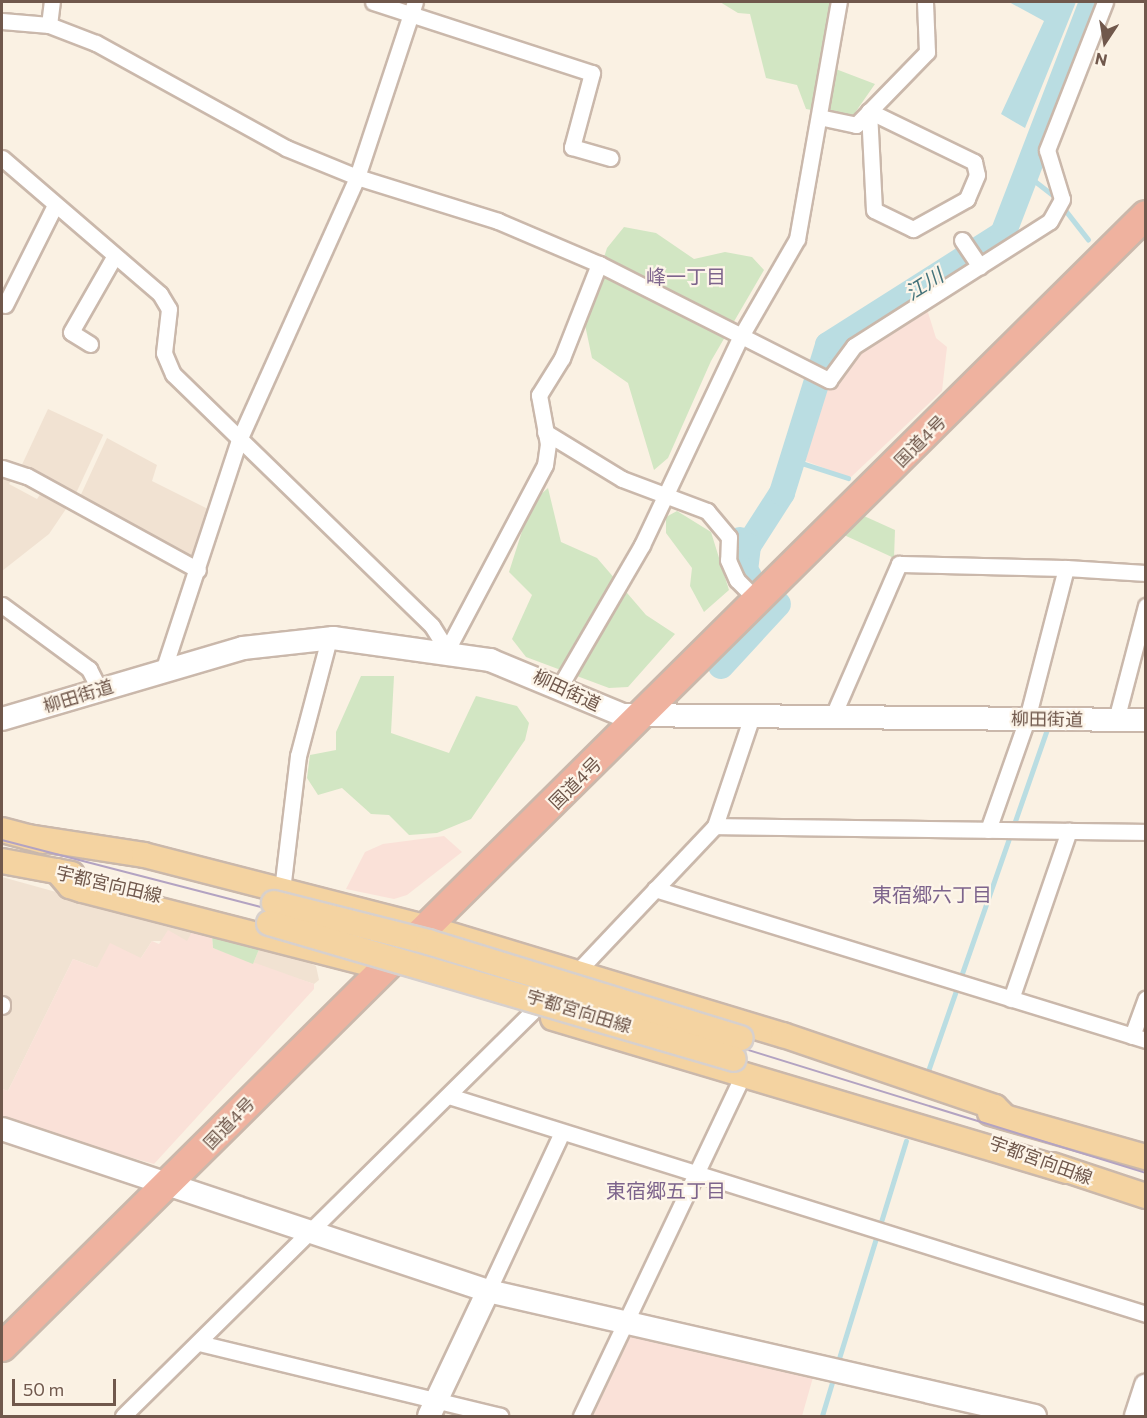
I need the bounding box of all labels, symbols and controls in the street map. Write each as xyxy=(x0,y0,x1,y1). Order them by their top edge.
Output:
north arrow xyxy=(1075,12,1135,72)
text: N xyxy=(1093,50,1109,71)
water label: 江川 xyxy=(901,263,947,305)
district label: 峰一丁目 xyxy=(646,264,726,288)
street label: 国道4号 xyxy=(889,410,951,472)
street label: 柳田街道 xyxy=(530,665,604,715)
street label: 柳田街道 xyxy=(40,675,116,717)
street label: 柳田街道 xyxy=(1011,708,1083,730)
street label: 国道4号 xyxy=(544,752,606,814)
street label: 宇都宮向田線 xyxy=(54,861,164,907)
district label: 東宿郷六丁目 xyxy=(872,882,992,906)
street label: 宇都宮向田線 xyxy=(524,985,634,1037)
street label: 国道4号 xyxy=(199,1092,259,1154)
street label: 宇都宮向田線 xyxy=(987,1131,1095,1189)
district label: 東宿郷五丁目 xyxy=(606,1178,726,1202)
scale bar xyxy=(15,1367,118,1405)
text: 50 m xyxy=(23,1378,64,1400)

